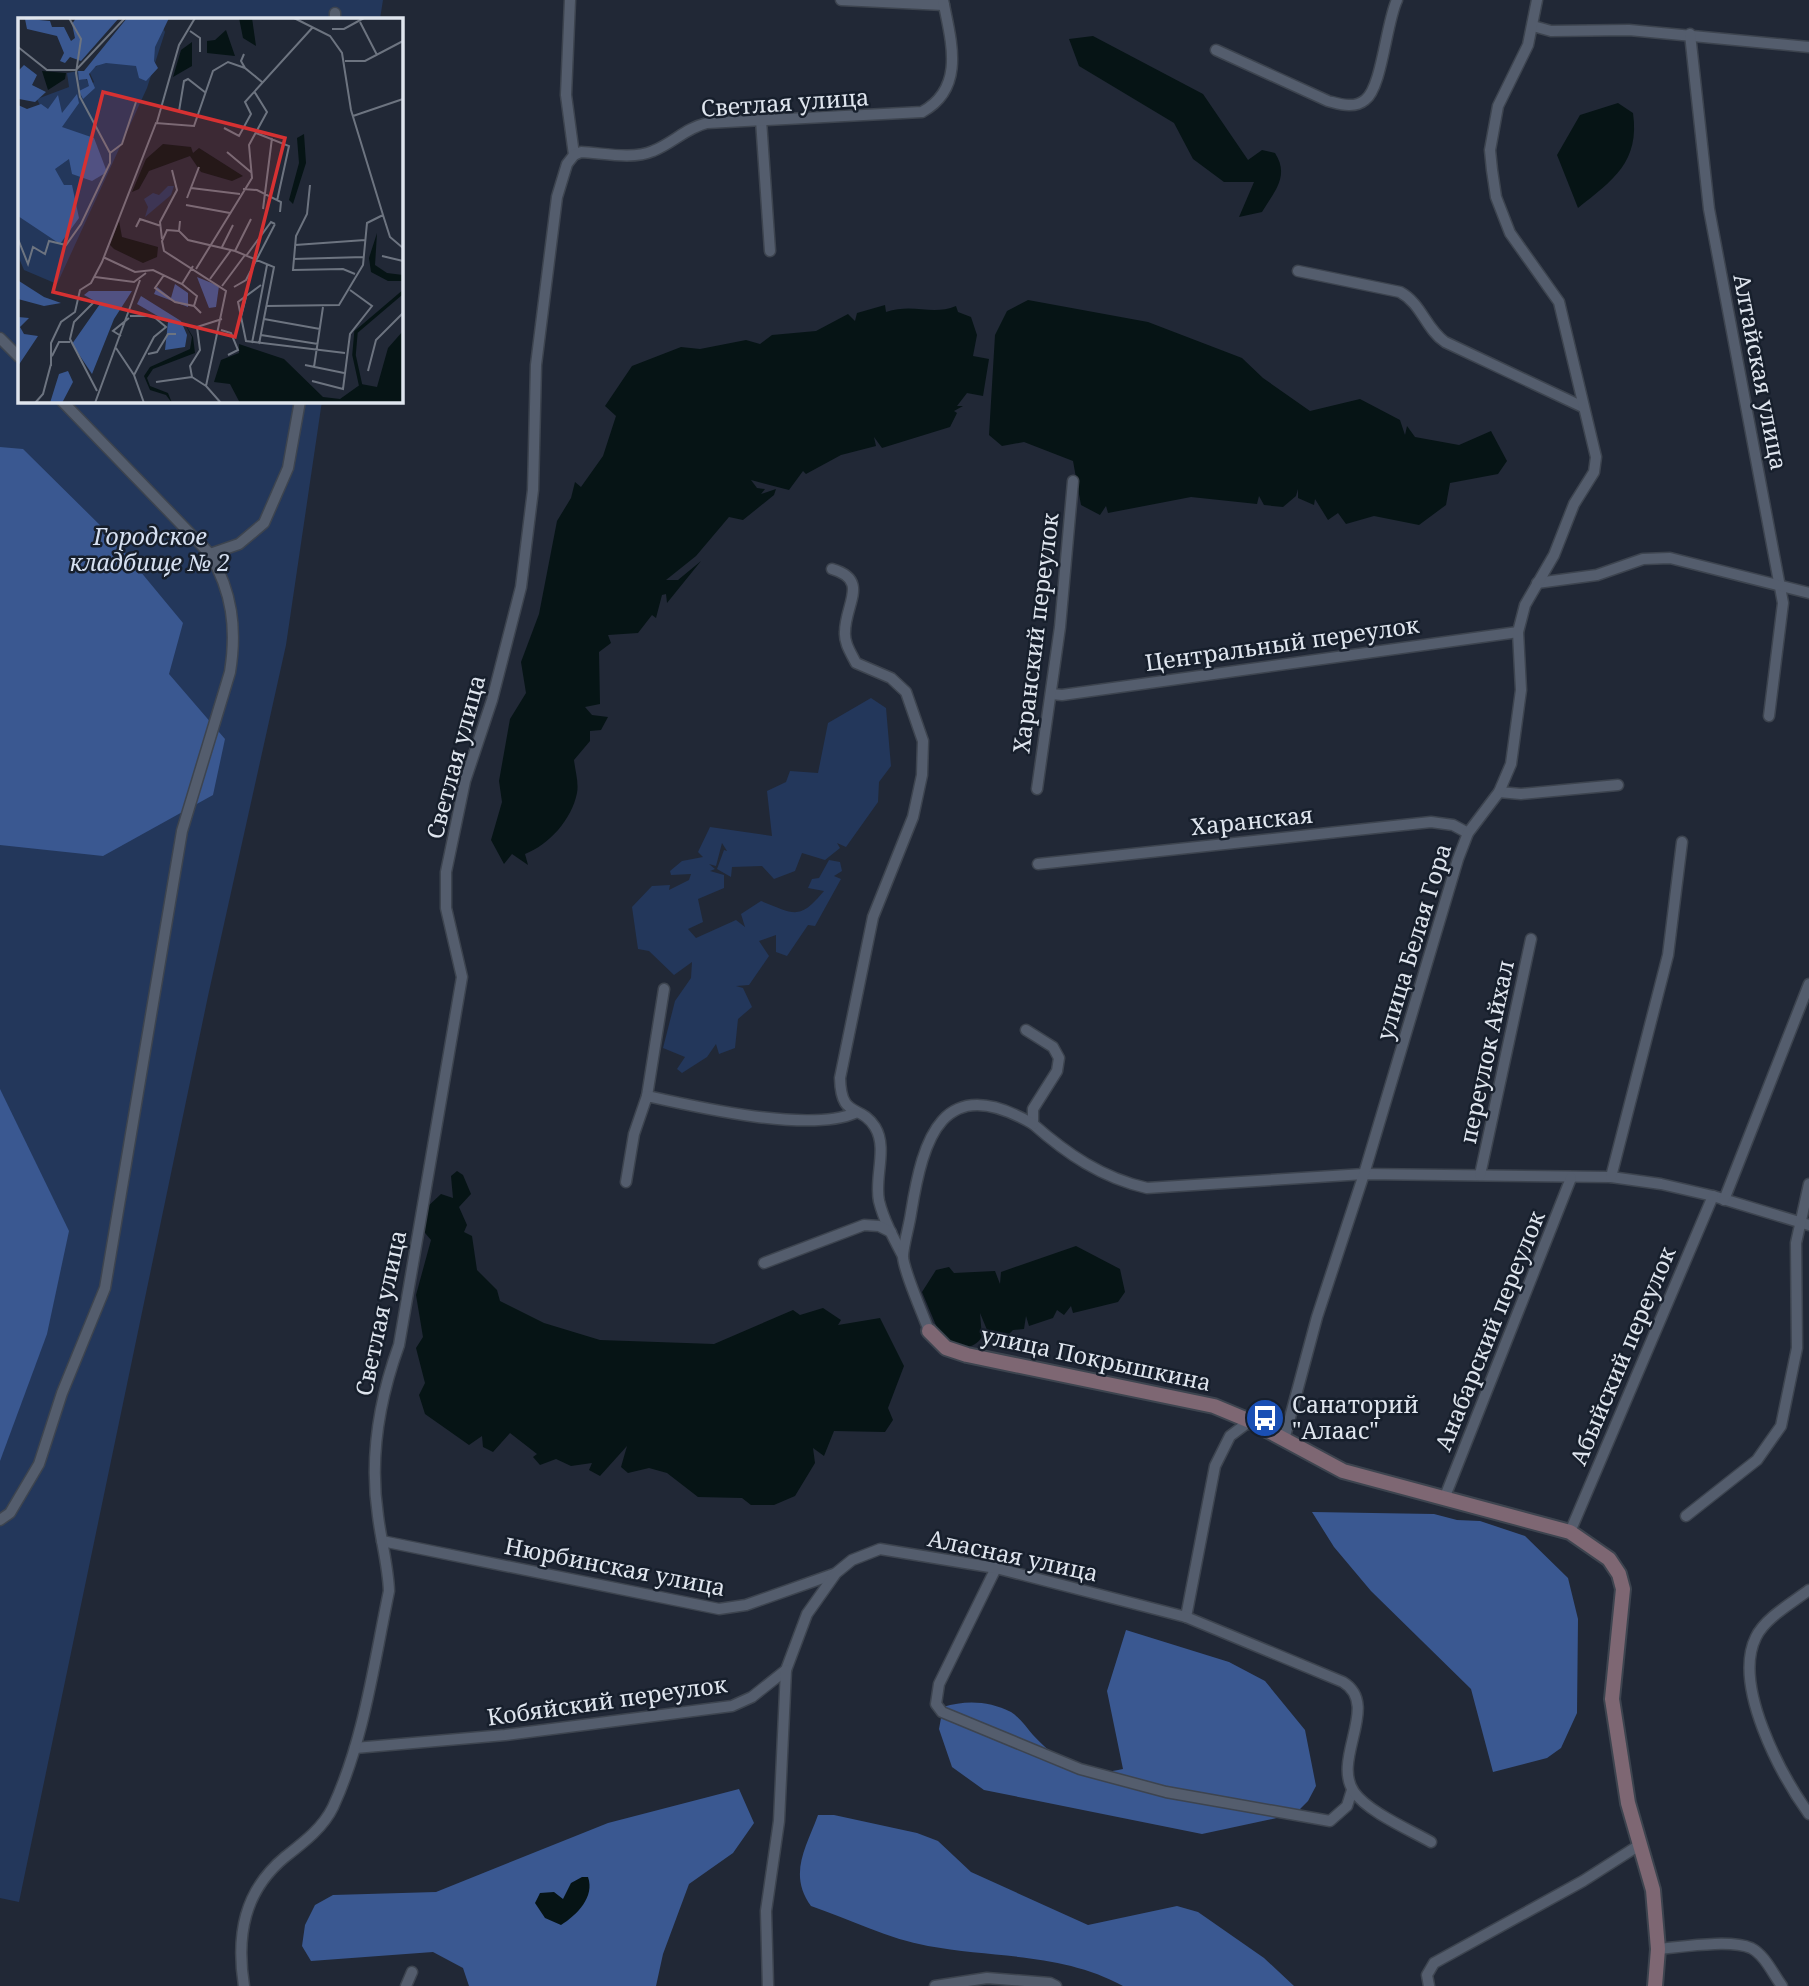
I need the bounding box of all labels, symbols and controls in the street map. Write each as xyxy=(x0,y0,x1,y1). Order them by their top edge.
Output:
inset map xyxy=(18,18,402,402)
street label: Светлая улица xyxy=(700,80,870,124)
street label: Алтайская улица xyxy=(1726,271,1796,473)
street label: Харанский переулок xyxy=(1004,510,1066,755)
park label: Городское кладбище № 2 xyxy=(70,520,230,578)
street label: Центральный переулок xyxy=(1143,608,1421,678)
street label: Светлая улица xyxy=(418,671,492,842)
street label: Харанская xyxy=(1189,798,1315,842)
street label: улица Белая Гора xyxy=(1368,839,1458,1044)
street label: переулок Айхал xyxy=(1451,957,1521,1146)
street label: Анабарский переулок xyxy=(1426,1205,1552,1455)
street label: Светлая улица xyxy=(347,1227,413,1399)
street label: Абыйский переулок xyxy=(1562,1241,1683,1470)
street label: улица Покрышкина xyxy=(978,1318,1214,1398)
place label: Санаторий "Алаас" xyxy=(1292,1388,1419,1446)
bus stop icon: Санаторий "Алаас" xyxy=(1244,1397,1286,1439)
street label: Аласная улица xyxy=(925,1521,1101,1589)
street label: Нюрбинская улица xyxy=(502,1529,728,1603)
street label: Кобяйский переулок xyxy=(485,1667,729,1733)

